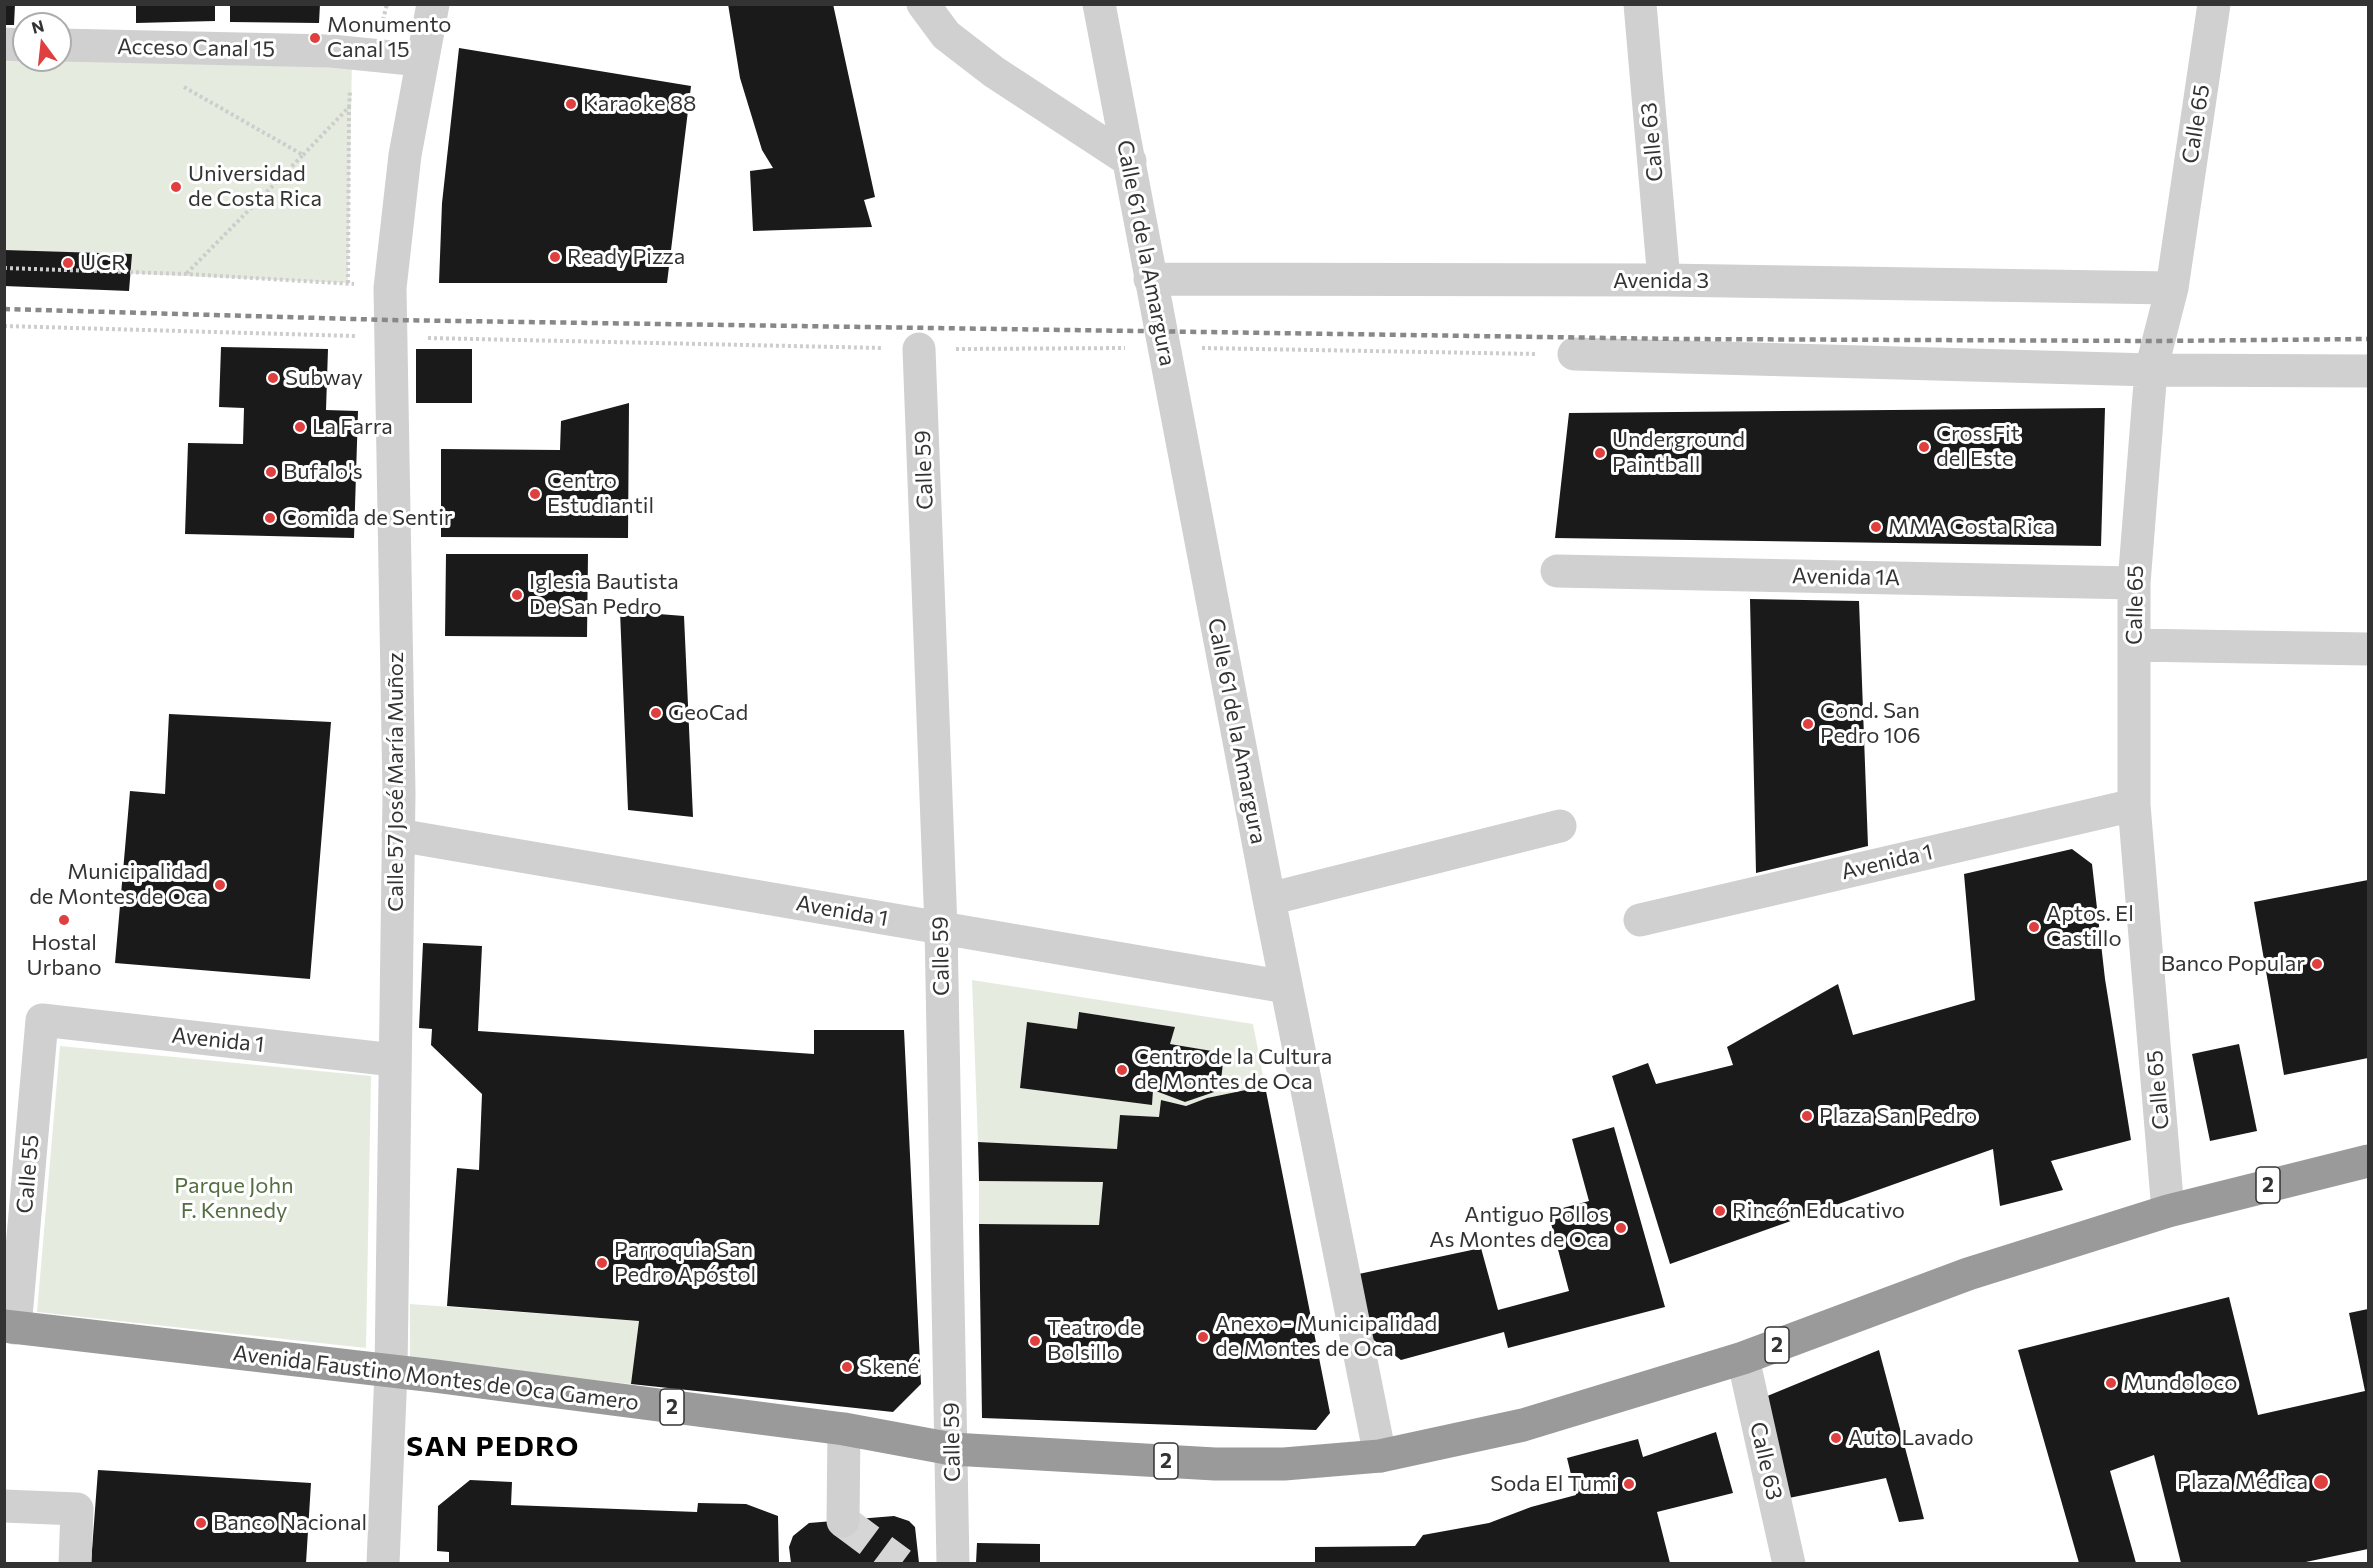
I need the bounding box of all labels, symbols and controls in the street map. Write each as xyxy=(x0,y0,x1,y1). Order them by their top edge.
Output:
north arrow xyxy=(12,12,72,72)
place label: Monumento Canal 15 xyxy=(327,12,451,63)
text: N xyxy=(29,15,46,37)
marker: Monumento Canal 15 xyxy=(308,31,322,45)
street label: Acceso Canal 15 xyxy=(117,33,275,63)
street label: Calle 65 xyxy=(2177,83,2215,165)
place label: Karaoke 88 xyxy=(583,91,696,117)
marker: Karaoke 88 xyxy=(564,97,578,111)
street label: Calle 63 xyxy=(1635,101,1669,183)
street label: Calle 61 de la Amargura xyxy=(1111,138,1181,368)
place label: Universidad de Costa Rica xyxy=(188,161,322,212)
marker: Universidad de Costa Rica xyxy=(169,180,183,194)
place label: Ready Pizza xyxy=(567,244,685,270)
place label: UCR xyxy=(80,250,126,276)
marker: Ready Pizza xyxy=(548,250,562,264)
marker: UCR xyxy=(61,256,75,270)
street label: Avenida 3 xyxy=(1613,268,1709,294)
place label: Subway xyxy=(285,365,363,391)
marker: Subway xyxy=(266,371,280,385)
place label: La Farra xyxy=(312,414,393,440)
marker: La Farra xyxy=(293,420,307,434)
place label: CrossFit del Este xyxy=(1936,421,2020,472)
place label: Underground Paintball xyxy=(1612,427,1745,478)
street label: Calle 59 xyxy=(909,430,939,510)
marker: CrossFit del Este xyxy=(1917,440,1931,454)
marker: Underground Paintball xyxy=(1593,446,1607,460)
place label: Bufalo's xyxy=(283,459,363,485)
marker: Bufalo's xyxy=(264,465,278,479)
place label: Centro Estudiantil xyxy=(547,468,654,520)
marker: Centro Estudiantil xyxy=(528,487,542,501)
place label: Comida de Sentir xyxy=(282,505,453,531)
marker: Comida de Sentir xyxy=(263,511,277,525)
place label: MMA Costa Rica xyxy=(1888,514,2055,540)
marker: MMA Costa Rica xyxy=(1869,520,1883,534)
street label: Avenida 1A xyxy=(1792,563,1900,591)
street label: Calle 65 xyxy=(2121,565,2149,645)
place label: Iglesia Bautista De San Pedro xyxy=(529,569,679,620)
marker: Iglesia Bautista De San Pedro xyxy=(510,588,524,602)
street label: Calle 61 de la Amargura xyxy=(1202,616,1272,846)
street label: Calle 57 José María Muñoz xyxy=(383,652,409,912)
place label: Cond. San Pedro 106 xyxy=(1820,698,1921,750)
place label: GeoCad xyxy=(668,700,748,726)
marker: GeoCad xyxy=(649,706,663,720)
marker: Cond. San Pedro 106 xyxy=(1801,717,1815,731)
street label: Avenida 1 xyxy=(1839,839,1935,885)
place label: Municipalidad de Montes de Oca xyxy=(29,859,208,910)
marker: Municipalidad de Montes de Oca xyxy=(213,878,227,892)
street label: Avenida 1 xyxy=(794,890,890,932)
place label: Aptos. El Castillo xyxy=(2046,901,2134,952)
marker: Hostal Urbano xyxy=(57,913,71,927)
street label: Calle 59 xyxy=(927,916,955,996)
marker: Aptos. El Castillo xyxy=(2027,920,2041,934)
place label: Hostal Urbano xyxy=(26,930,102,981)
place label: Banco Popular xyxy=(2161,951,2305,977)
marker: Banco Popular xyxy=(2310,957,2324,971)
street label: Avenida 1 xyxy=(170,1022,266,1058)
place label: Centro de la Cultura de Montes de Oca xyxy=(1134,1044,1332,1096)
street label: Calle 65 xyxy=(2141,1049,2175,1131)
marker: Centro de la Cultura de Montes de Oca xyxy=(1115,1063,1129,1077)
place label: Plaza San Pedro xyxy=(1819,1103,1977,1129)
marker: Plaza San Pedro xyxy=(1800,1109,1814,1123)
street label: Calle 55 xyxy=(11,1134,45,1214)
road number: 2 xyxy=(2256,1167,2280,1203)
park label: Parque John F. Kennedy xyxy=(174,1173,294,1224)
place label: Rincón Educativo xyxy=(1732,1198,1905,1224)
place label: Antiguo Pollos As Montes de Oca xyxy=(1429,1202,1609,1254)
marker: Rincón Educativo xyxy=(1713,1204,1727,1218)
marker: Antiguo Pollos As Montes de Oca xyxy=(1614,1221,1628,1235)
place label: Parroquia San Pedro Apóstol xyxy=(614,1237,756,1288)
marker: Parroquia San Pedro Apóstol xyxy=(595,1256,609,1270)
place label: Anexo - Municipalidad de Montes de Oca xyxy=(1215,1311,1437,1362)
place label: Teatro de Bolsillo xyxy=(1047,1315,1142,1366)
road number: 2 xyxy=(1765,1327,1789,1363)
marker: Anexo - Municipalidad de Montes de Oca xyxy=(1196,1330,1210,1344)
marker: Teatro de Bolsillo xyxy=(1028,1334,1042,1348)
street label: Avenida Faustino Montes de Oca Gamero xyxy=(232,1340,640,1416)
place label: Skené xyxy=(859,1354,919,1380)
marker: Skené xyxy=(840,1360,854,1374)
place label: Mundoloco xyxy=(2123,1370,2238,1396)
marker: Mundoloco xyxy=(2104,1376,2118,1390)
road number: 2 xyxy=(660,1389,684,1425)
street label: Calle 59 xyxy=(938,1402,966,1482)
street label: Calle 63 xyxy=(1744,1419,1788,1503)
place label: Auto Lavado xyxy=(1848,1425,1974,1451)
district label: SAN PEDRO xyxy=(406,1430,580,1464)
marker: Auto Lavado xyxy=(1829,1431,1843,1445)
road number: 2 xyxy=(1154,1443,1178,1479)
place label: Plaza Médica xyxy=(2177,1469,2308,1495)
place label: Soda El Tumi xyxy=(1490,1471,1617,1497)
marker: Plaza Médica xyxy=(2312,1473,2330,1491)
marker: Soda El Tumi xyxy=(1622,1477,1636,1491)
place label: Banco Nacional xyxy=(213,1510,367,1536)
marker: Banco Nacional xyxy=(194,1516,208,1530)

